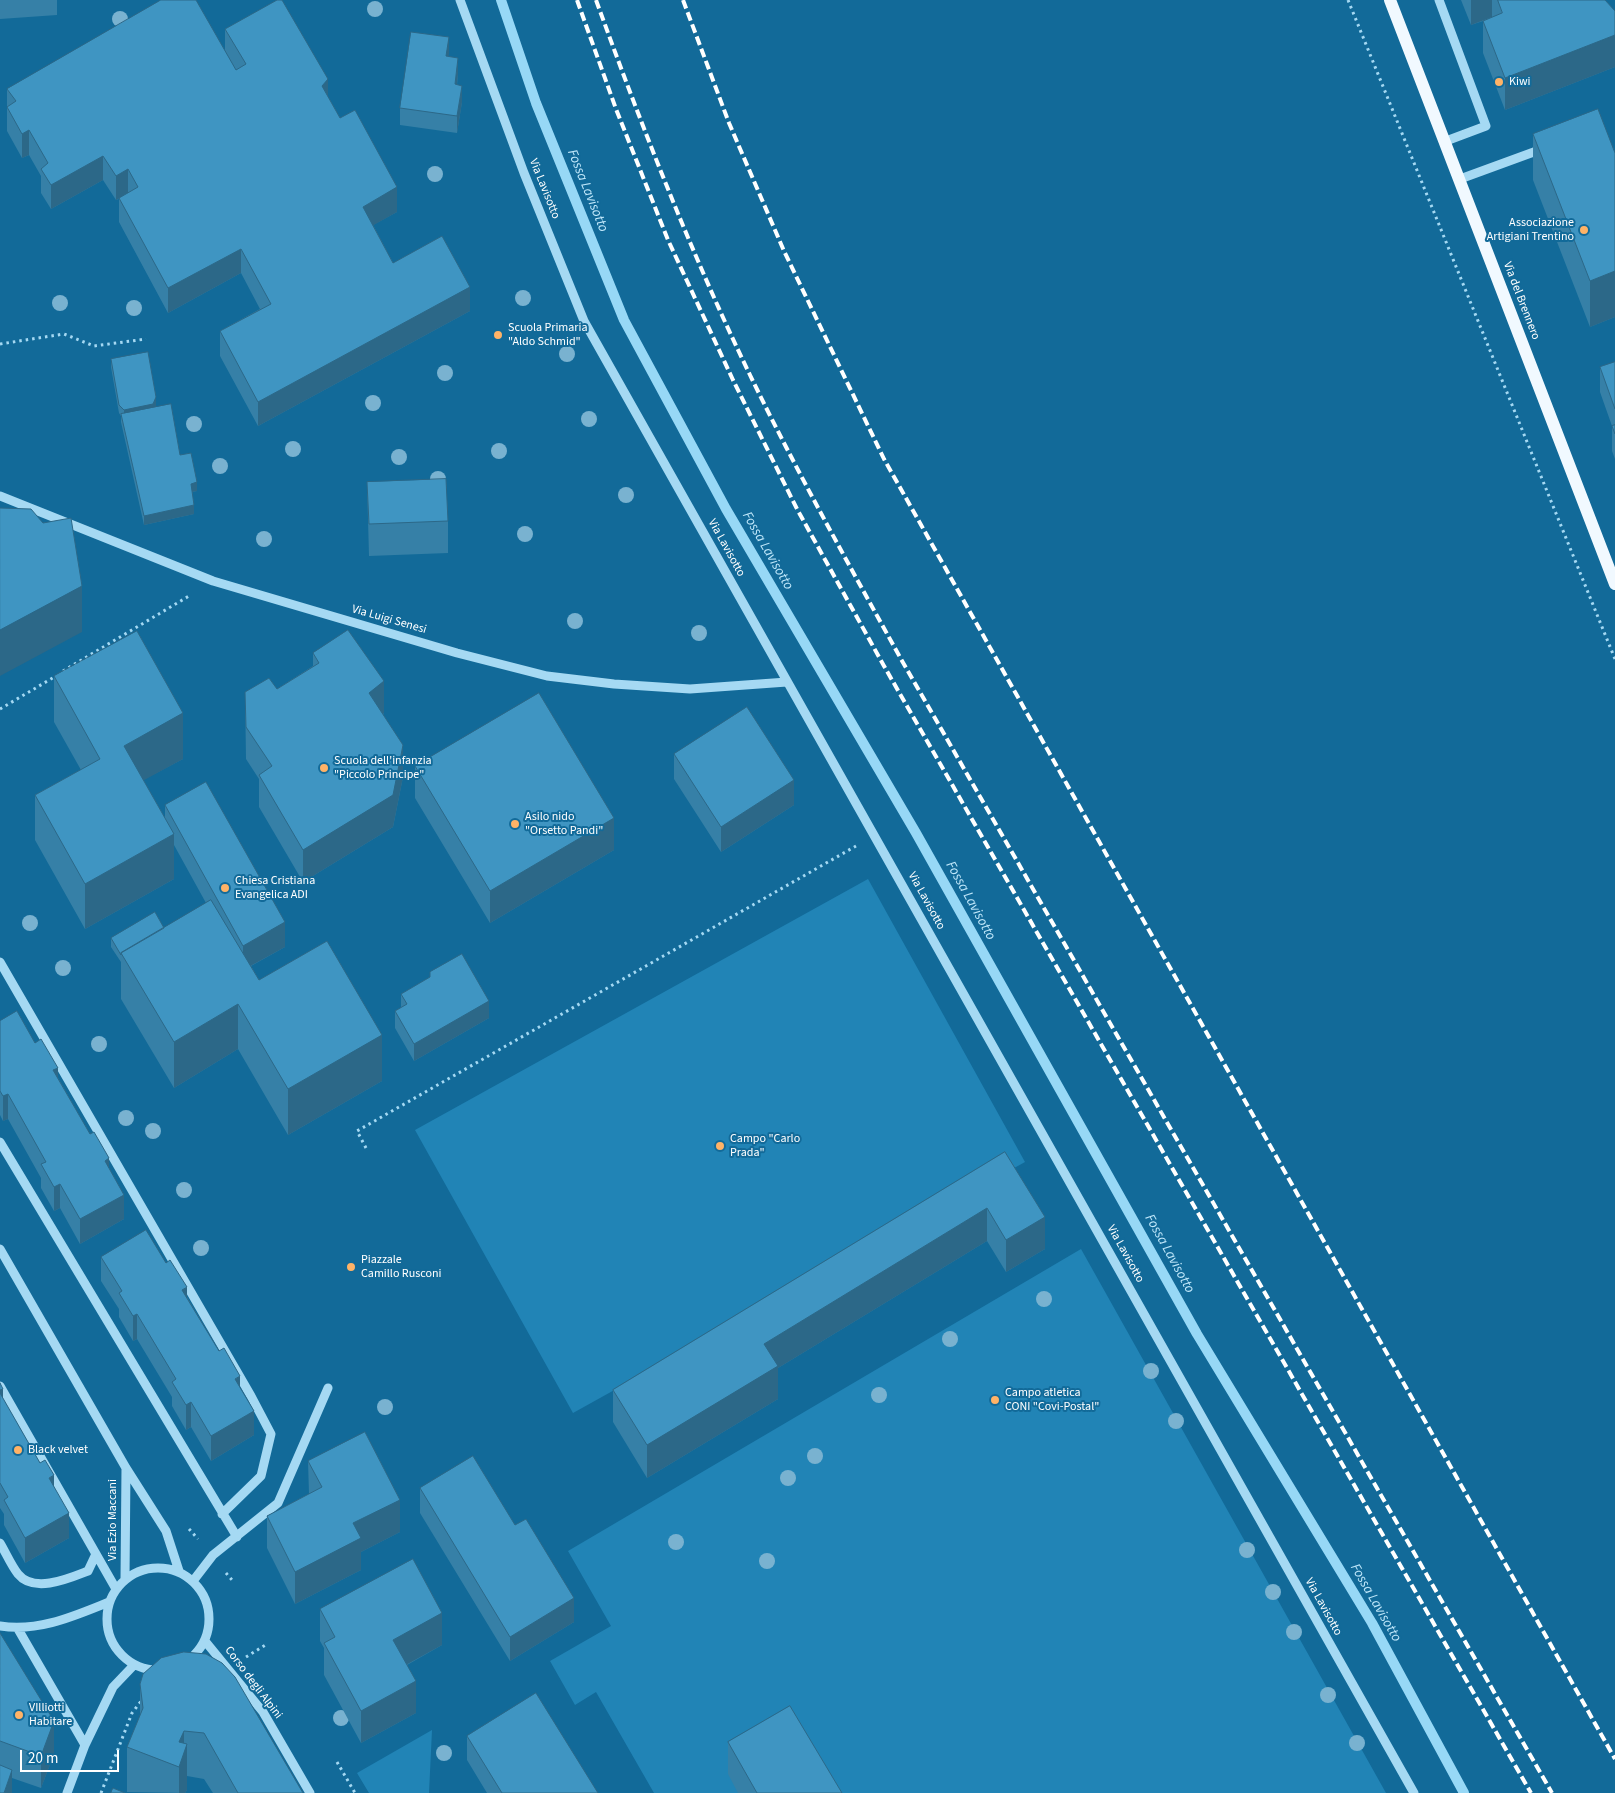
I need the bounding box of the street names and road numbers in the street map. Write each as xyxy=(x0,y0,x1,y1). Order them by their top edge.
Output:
street label: Via Lavisotto xyxy=(525,157,563,221)
street label: Via del Brennero xyxy=(1500,260,1542,342)
street label: Via Lavisotto xyxy=(704,517,748,579)
street label: Via Luigi Senesi xyxy=(350,602,428,638)
street label: Via Lavisotto xyxy=(904,870,948,932)
street label: Via Lavisotto xyxy=(1103,1223,1147,1285)
street label: Via Ezio Maccani xyxy=(106,1479,120,1561)
street label: Via Lavisotto xyxy=(1301,1576,1345,1638)
street label: Corso degli Alpini xyxy=(221,1644,285,1722)

